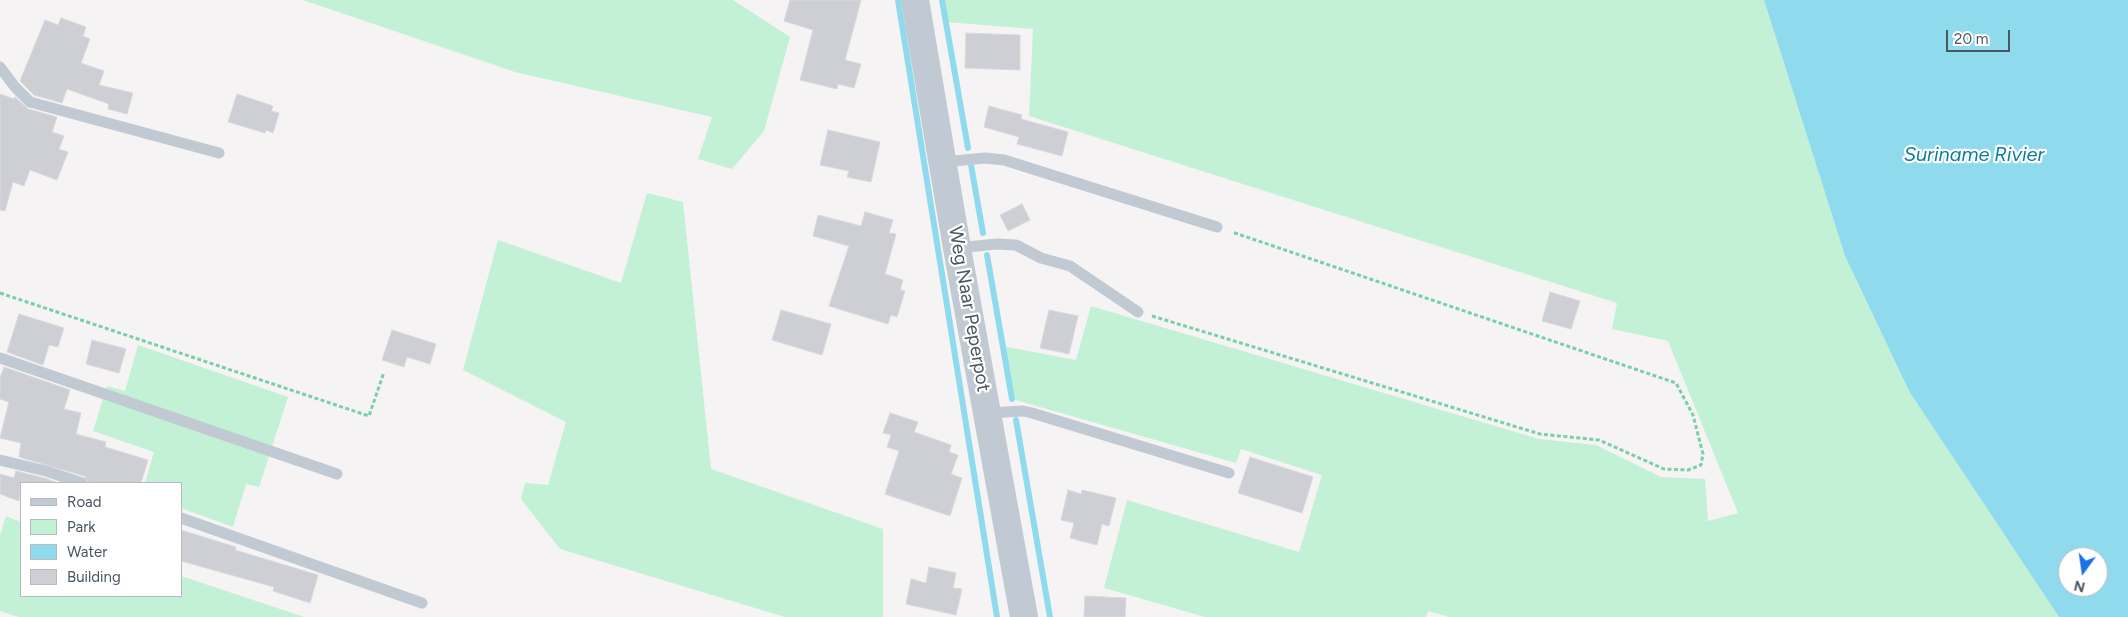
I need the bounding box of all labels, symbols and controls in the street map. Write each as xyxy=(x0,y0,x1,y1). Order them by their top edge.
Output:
scale bar xyxy=(1948,20,2012,52)
text: 20 m xyxy=(1954,30,1988,48)
water label: Suriname Rivier xyxy=(1904,143,2044,167)
street label: Weg Naar Peperpot xyxy=(943,225,995,393)
legend xyxy=(20,482,182,597)
text: Road xyxy=(67,493,102,511)
text: Park xyxy=(67,518,96,536)
text: Water xyxy=(67,543,107,561)
north arrow xyxy=(2058,547,2108,597)
text: Building xyxy=(67,568,121,586)
text: N xyxy=(2072,577,2087,596)

